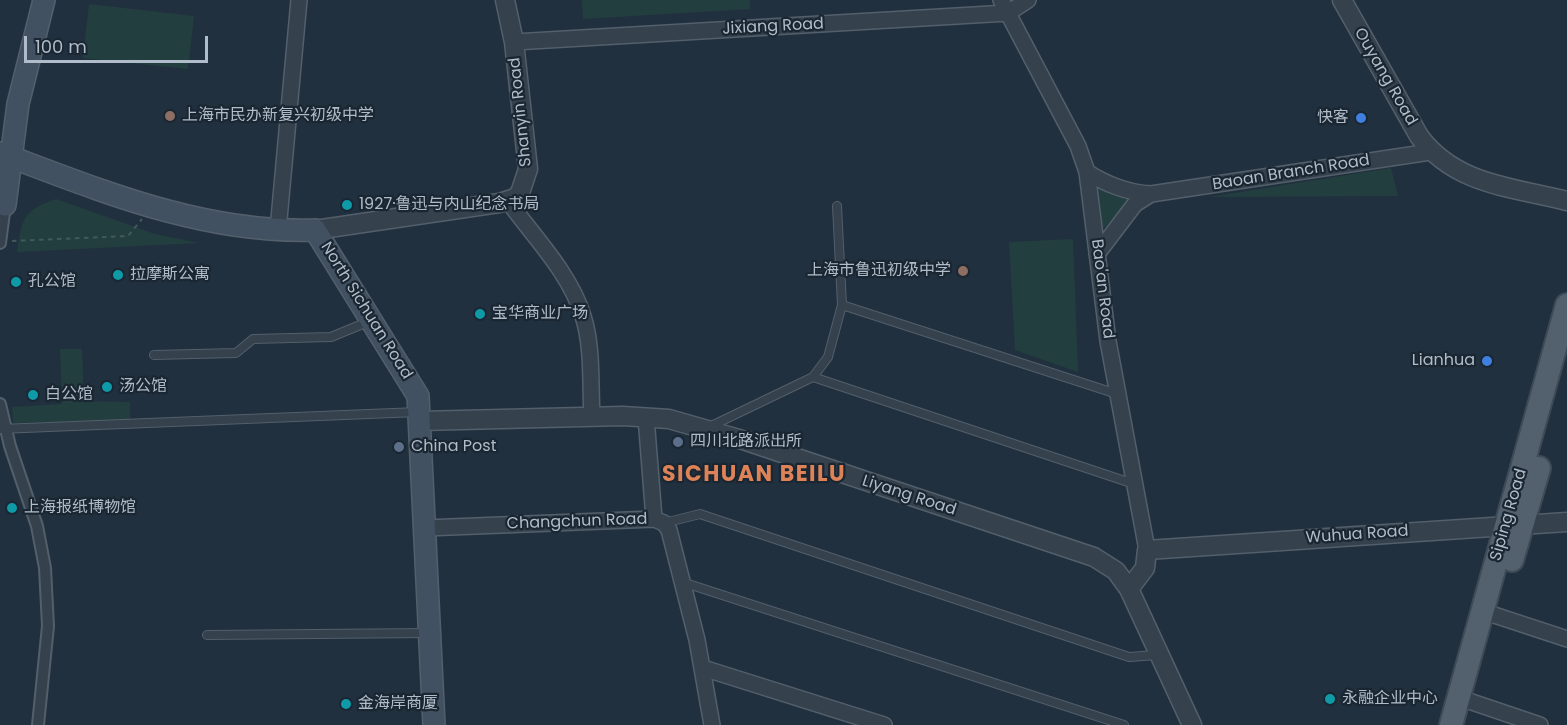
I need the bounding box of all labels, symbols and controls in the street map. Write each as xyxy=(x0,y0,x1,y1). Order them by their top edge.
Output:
street label: Jixiang Road xyxy=(722,15,824,39)
scale bar xyxy=(27,24,212,62)
street label: Ouyang Road xyxy=(1349,25,1421,129)
text: 100 m xyxy=(35,34,87,59)
street label: Shanyin Road xyxy=(506,56,536,168)
place label: 上海市民办新复兴初级中学 xyxy=(182,106,374,126)
place label: 快客 xyxy=(1317,108,1349,128)
marker: 上海市民办新复兴初级中学 xyxy=(163,109,177,123)
marker: 快客 xyxy=(1354,111,1368,125)
street label: Baoan Branch Road xyxy=(1211,151,1371,195)
place label: 1927·鲁迅与内山纪念书局 xyxy=(359,195,540,215)
marker: 1927·鲁迅与内山纪念书局 xyxy=(340,198,354,212)
street label: Bao'an Road xyxy=(1086,238,1118,340)
street label: North Sichuan Road xyxy=(316,239,416,383)
place label: 上海市鲁迅初级中学 xyxy=(807,261,951,281)
marker: 上海市鲁迅初级中学 xyxy=(956,264,970,278)
place label: 拉摩斯公寓 xyxy=(130,265,210,285)
marker: 拉摩斯公寓 xyxy=(111,268,125,282)
place label: 孔公馆 xyxy=(28,272,76,292)
marker: 孔公馆 xyxy=(9,275,23,289)
place label: 宝华商业广场 xyxy=(492,304,588,324)
marker: 宝华商业广场 xyxy=(473,307,487,321)
place label: Lianhua xyxy=(1412,351,1475,371)
marker: Lianhua xyxy=(1480,354,1494,368)
place label: 汤公馆 xyxy=(119,377,167,397)
marker: 汤公馆 xyxy=(100,380,114,394)
place label: 白公馆 xyxy=(45,385,93,405)
marker: 白公馆 xyxy=(26,388,40,402)
place label: 四川北路派出所 xyxy=(690,432,802,452)
marker: 四川北路派出所 xyxy=(671,435,685,449)
place label: China Post xyxy=(411,437,497,457)
marker: China Post xyxy=(392,440,406,454)
district label: SICHUAN BEILU xyxy=(662,462,846,488)
street label: Siping Road xyxy=(1487,467,1531,563)
street label: Liyang Road xyxy=(860,472,958,520)
place label: 上海报纸博物馆 xyxy=(24,498,136,518)
marker: 上海报纸博物馆 xyxy=(5,501,19,515)
street label: Changchun Road xyxy=(506,510,648,534)
street label: Wuhua Road xyxy=(1305,522,1409,548)
place label: 永融企业中心 xyxy=(1342,689,1438,709)
marker: 永融企业中心 xyxy=(1323,692,1337,706)
place label: 金海岸商厦 xyxy=(358,694,438,714)
marker: 金海岸商厦 xyxy=(339,697,353,711)

